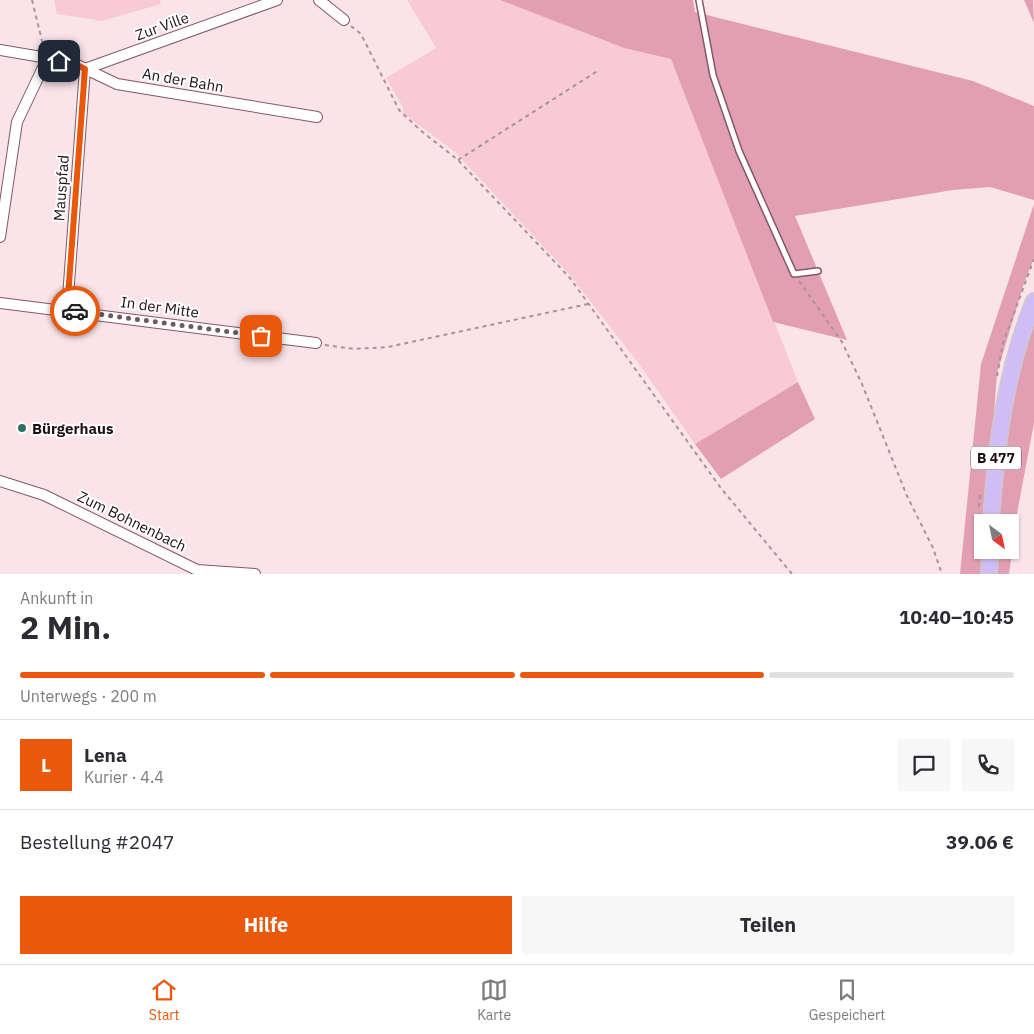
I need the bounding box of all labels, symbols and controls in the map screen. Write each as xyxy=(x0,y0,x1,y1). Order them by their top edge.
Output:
street label: Zur Ville xyxy=(133,8,191,44)
pin xyxy=(38,40,80,82)
icon: home xyxy=(45,47,73,75)
street label: An der Bahn xyxy=(141,63,225,97)
street label: Mauspfad xyxy=(49,154,73,222)
courier xyxy=(50,286,100,336)
street label: In der Mitte xyxy=(120,292,200,322)
icon: car xyxy=(61,297,89,325)
pin xyxy=(240,315,282,357)
icon: bag xyxy=(247,322,275,350)
place label: Bürgerhaus xyxy=(32,419,114,438)
marker: Bürgerhaus xyxy=(16,422,28,434)
road number: B 477 xyxy=(971,446,1021,469)
street label: Zum Bohnenbach xyxy=(75,486,189,556)
north arrow xyxy=(974,514,1019,559)
map controls xyxy=(974,514,1019,559)
text: Ankunft in xyxy=(20,588,93,608)
text: 10:40–10:45 xyxy=(899,605,1014,629)
text: 2 Min. xyxy=(20,606,111,648)
text: Unterwegs · 200 m xyxy=(20,686,157,706)
button: chat xyxy=(898,739,950,791)
button: phone xyxy=(962,739,1014,791)
text: Lena xyxy=(84,743,127,767)
text: L xyxy=(41,753,51,777)
text: Kurier · 4.4 xyxy=(84,767,164,787)
text: Bestellung #2047 xyxy=(20,830,174,854)
text: 39.06 € xyxy=(946,830,1014,854)
button: Hilfe xyxy=(20,896,512,954)
button: Teilen xyxy=(522,896,1014,954)
tab: Start xyxy=(149,976,179,1024)
tab: Karte xyxy=(477,976,511,1024)
tab: Gespeichert xyxy=(809,976,885,1024)

